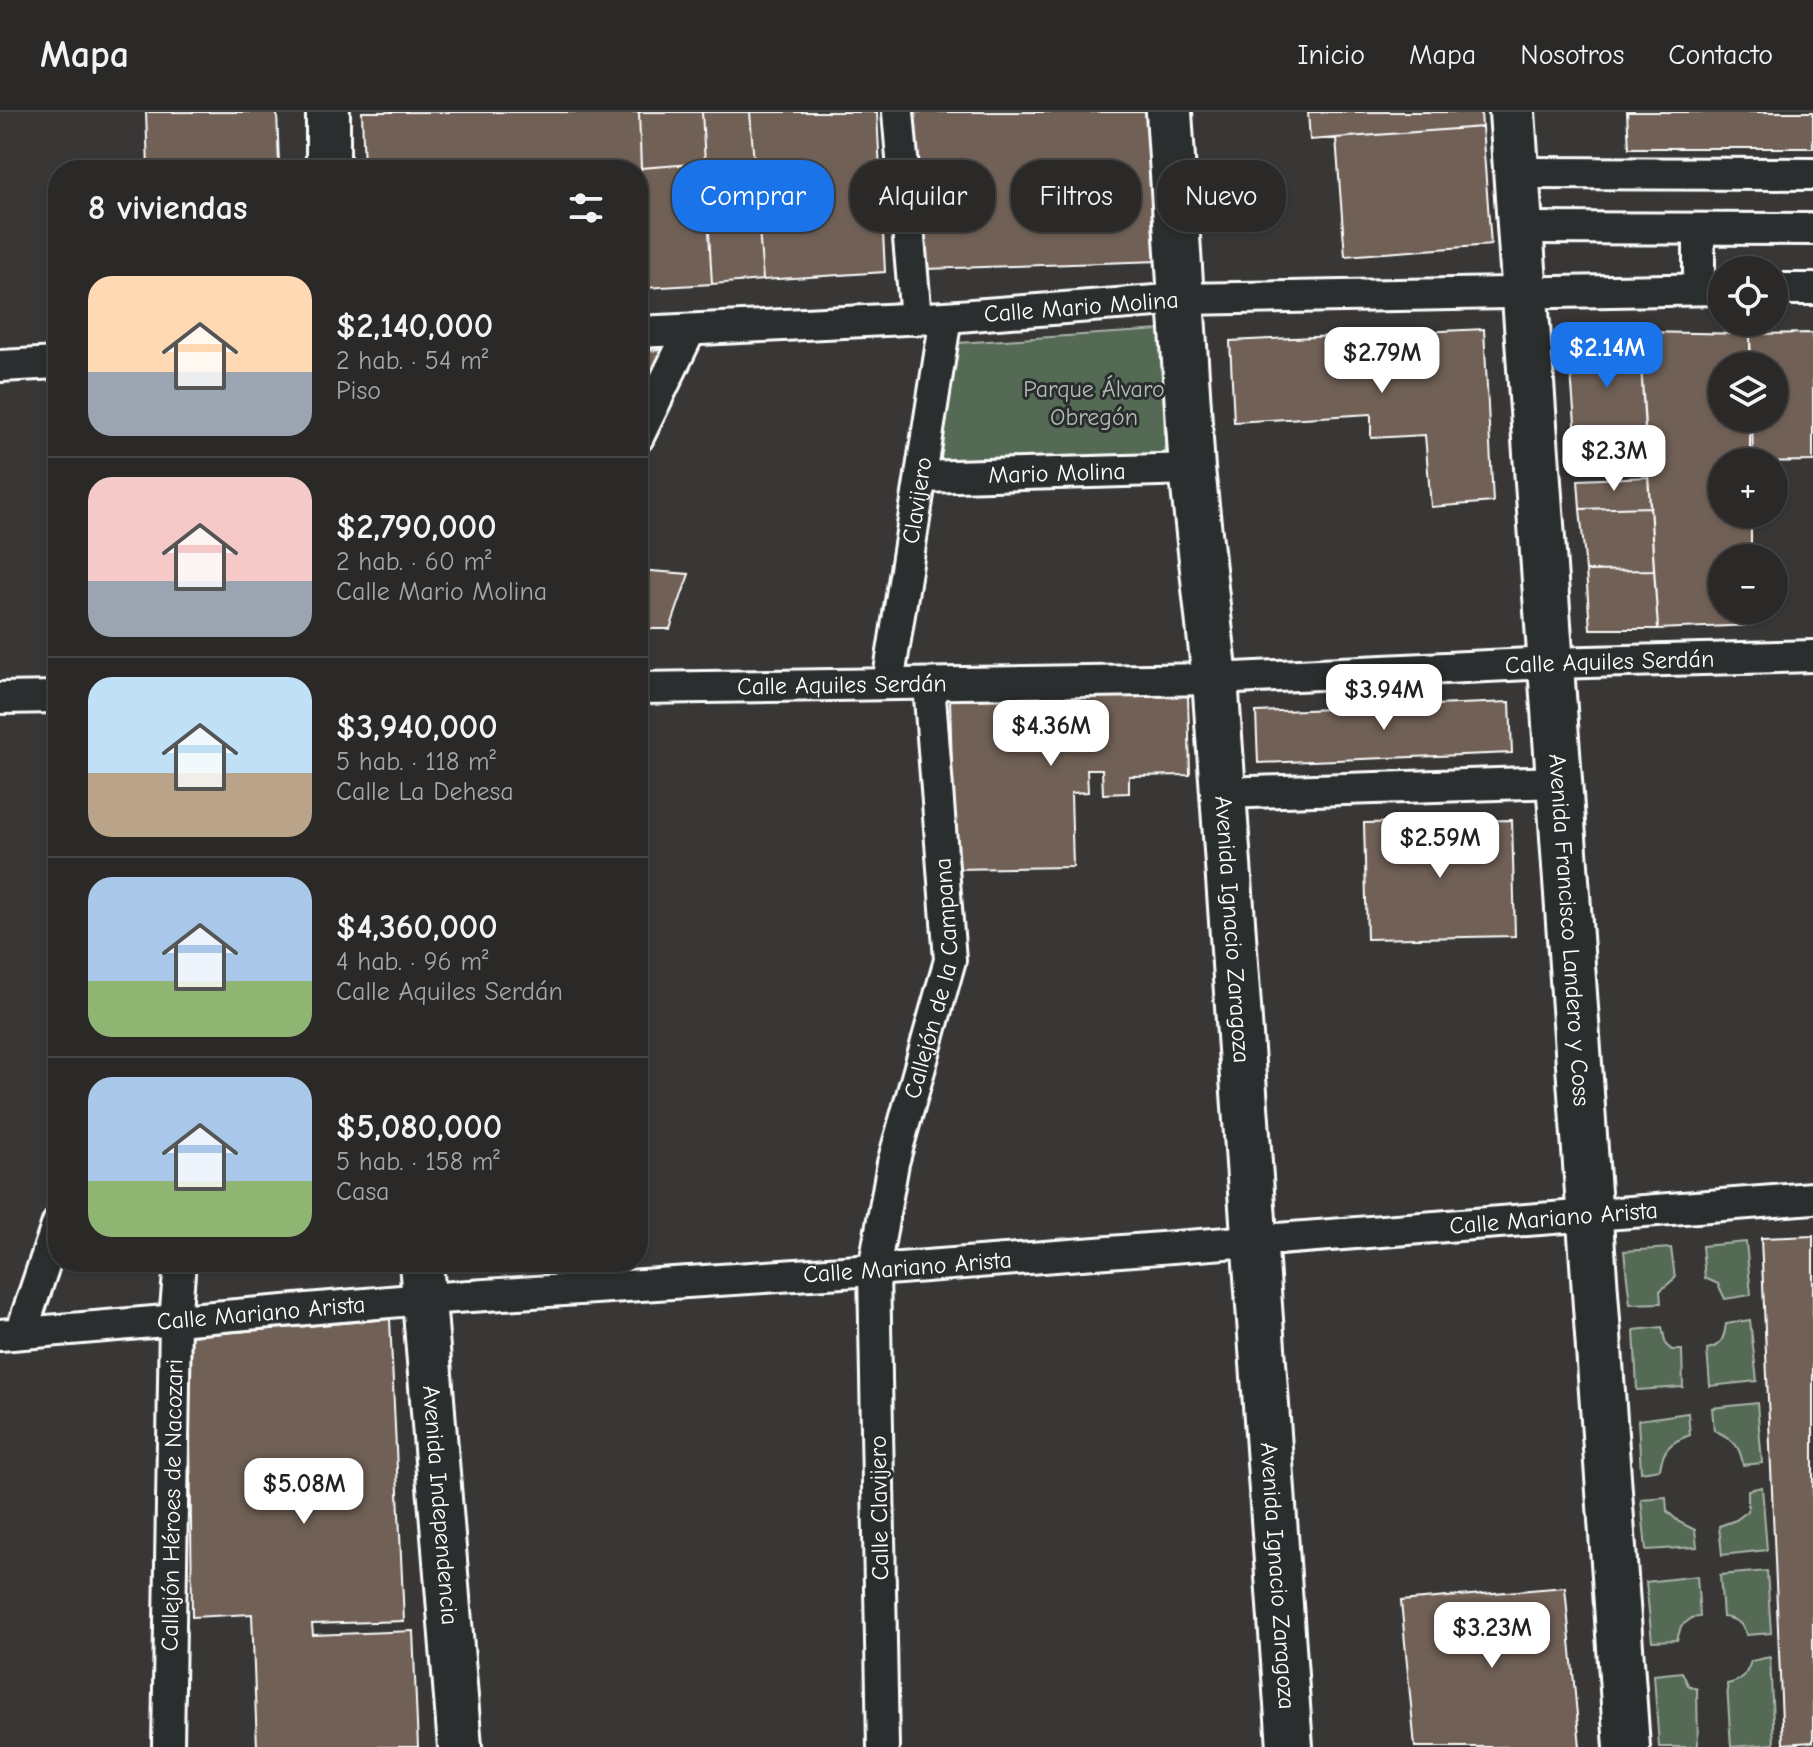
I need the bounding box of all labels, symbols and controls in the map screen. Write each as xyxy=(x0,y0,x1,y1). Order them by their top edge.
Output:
text: Mapa xyxy=(40,33,129,77)
text: Inicio xyxy=(1298,39,1365,71)
text: Mapa xyxy=(1409,39,1476,71)
text: Nosotros xyxy=(1520,39,1624,71)
text: Contacto xyxy=(1668,39,1773,71)
chip: Comprar xyxy=(672,160,834,232)
chip: Alquilar xyxy=(850,160,995,232)
chip: Filtros xyxy=(1011,160,1141,232)
chip: Nuevo xyxy=(1157,160,1286,232)
icon: filters xyxy=(564,186,608,230)
text: 8 viviendas xyxy=(88,188,248,228)
map controls xyxy=(1708,256,1788,624)
button: locate xyxy=(1708,256,1788,336)
street label: Calle Mario Molina xyxy=(983,285,1180,328)
text: $2,140,000 xyxy=(336,306,493,346)
icon: home xyxy=(152,308,248,404)
pin: $2.14M xyxy=(1542,322,1672,390)
pin: $2.79M xyxy=(1317,327,1447,395)
text: $2.14M xyxy=(1569,333,1645,363)
text: $2.79M xyxy=(1342,338,1422,368)
text: 2 hab. · 54 m² xyxy=(336,346,488,376)
button: layers xyxy=(1708,352,1788,432)
park label: Parque Álvaro Obregón xyxy=(1023,375,1165,431)
text: Piso xyxy=(336,376,381,406)
pin: $2.3M xyxy=(1558,425,1670,493)
text: $2.3M xyxy=(1580,436,1648,466)
button: + xyxy=(1708,448,1788,528)
street label: Clavijero xyxy=(896,455,938,546)
street label: Mario Molina xyxy=(988,457,1126,489)
text: $2,790,000 xyxy=(336,507,497,547)
icon: home xyxy=(152,509,248,605)
button: − xyxy=(1708,544,1788,624)
text: 2 hab. · 60 m² xyxy=(336,547,491,577)
text: Calle Mario Molina xyxy=(336,577,547,607)
street label: Calle Aquiles Serdán xyxy=(1504,645,1715,679)
pin: $3.94M xyxy=(1319,664,1449,732)
street label: Calle Aquiles Serdán xyxy=(737,669,947,700)
text: $3.94M xyxy=(1344,675,1424,705)
pin: $4.36M xyxy=(986,700,1116,768)
text: $3,940,000 xyxy=(336,707,498,747)
icon: home xyxy=(152,709,248,805)
text: $4.36M xyxy=(1011,711,1091,741)
text: 5 hab. · 118 m² xyxy=(336,747,496,777)
street label: Avenida Francisco Landero y Coss xyxy=(1543,753,1596,1107)
text: Calle La Dehesa xyxy=(336,777,514,807)
street label: Avenida Ignacio Zaragoza xyxy=(1209,795,1256,1064)
pin: $2.59M xyxy=(1375,812,1505,880)
text: $2.59M xyxy=(1399,823,1481,853)
street label: Callejón de la Campana xyxy=(898,857,964,1102)
text: $4,360,000 xyxy=(336,907,498,947)
icon: home xyxy=(152,909,248,1005)
text: 4 hab. · 96 m² xyxy=(336,947,488,977)
text: Calle Aquiles Serdán xyxy=(336,977,563,1007)
text: $5,080,000 xyxy=(336,1107,502,1147)
icon: home xyxy=(152,1109,248,1205)
text: 5 hab. · 158 m² xyxy=(336,1147,500,1177)
text: Casa xyxy=(336,1177,390,1207)
street label: Calle Mariano Arista xyxy=(1448,1196,1659,1240)
street label: Calle Mariano Arista xyxy=(802,1245,1013,1289)
street label: Calle Mariano Arista xyxy=(156,1290,366,1336)
street label: Callejón Héroes de Nacozari xyxy=(156,1359,188,1651)
street label: Avenida Independencia xyxy=(417,1384,464,1626)
street label: Calle Clavijero xyxy=(864,1435,894,1581)
street label: Avenida Ignacio Zaragoza xyxy=(1255,1441,1301,1710)
pin: $5.08M xyxy=(239,1458,369,1526)
text: $5.08M xyxy=(262,1469,346,1499)
pin: $3.23M xyxy=(1427,1602,1557,1670)
text: $3.23M xyxy=(1452,1613,1532,1643)

